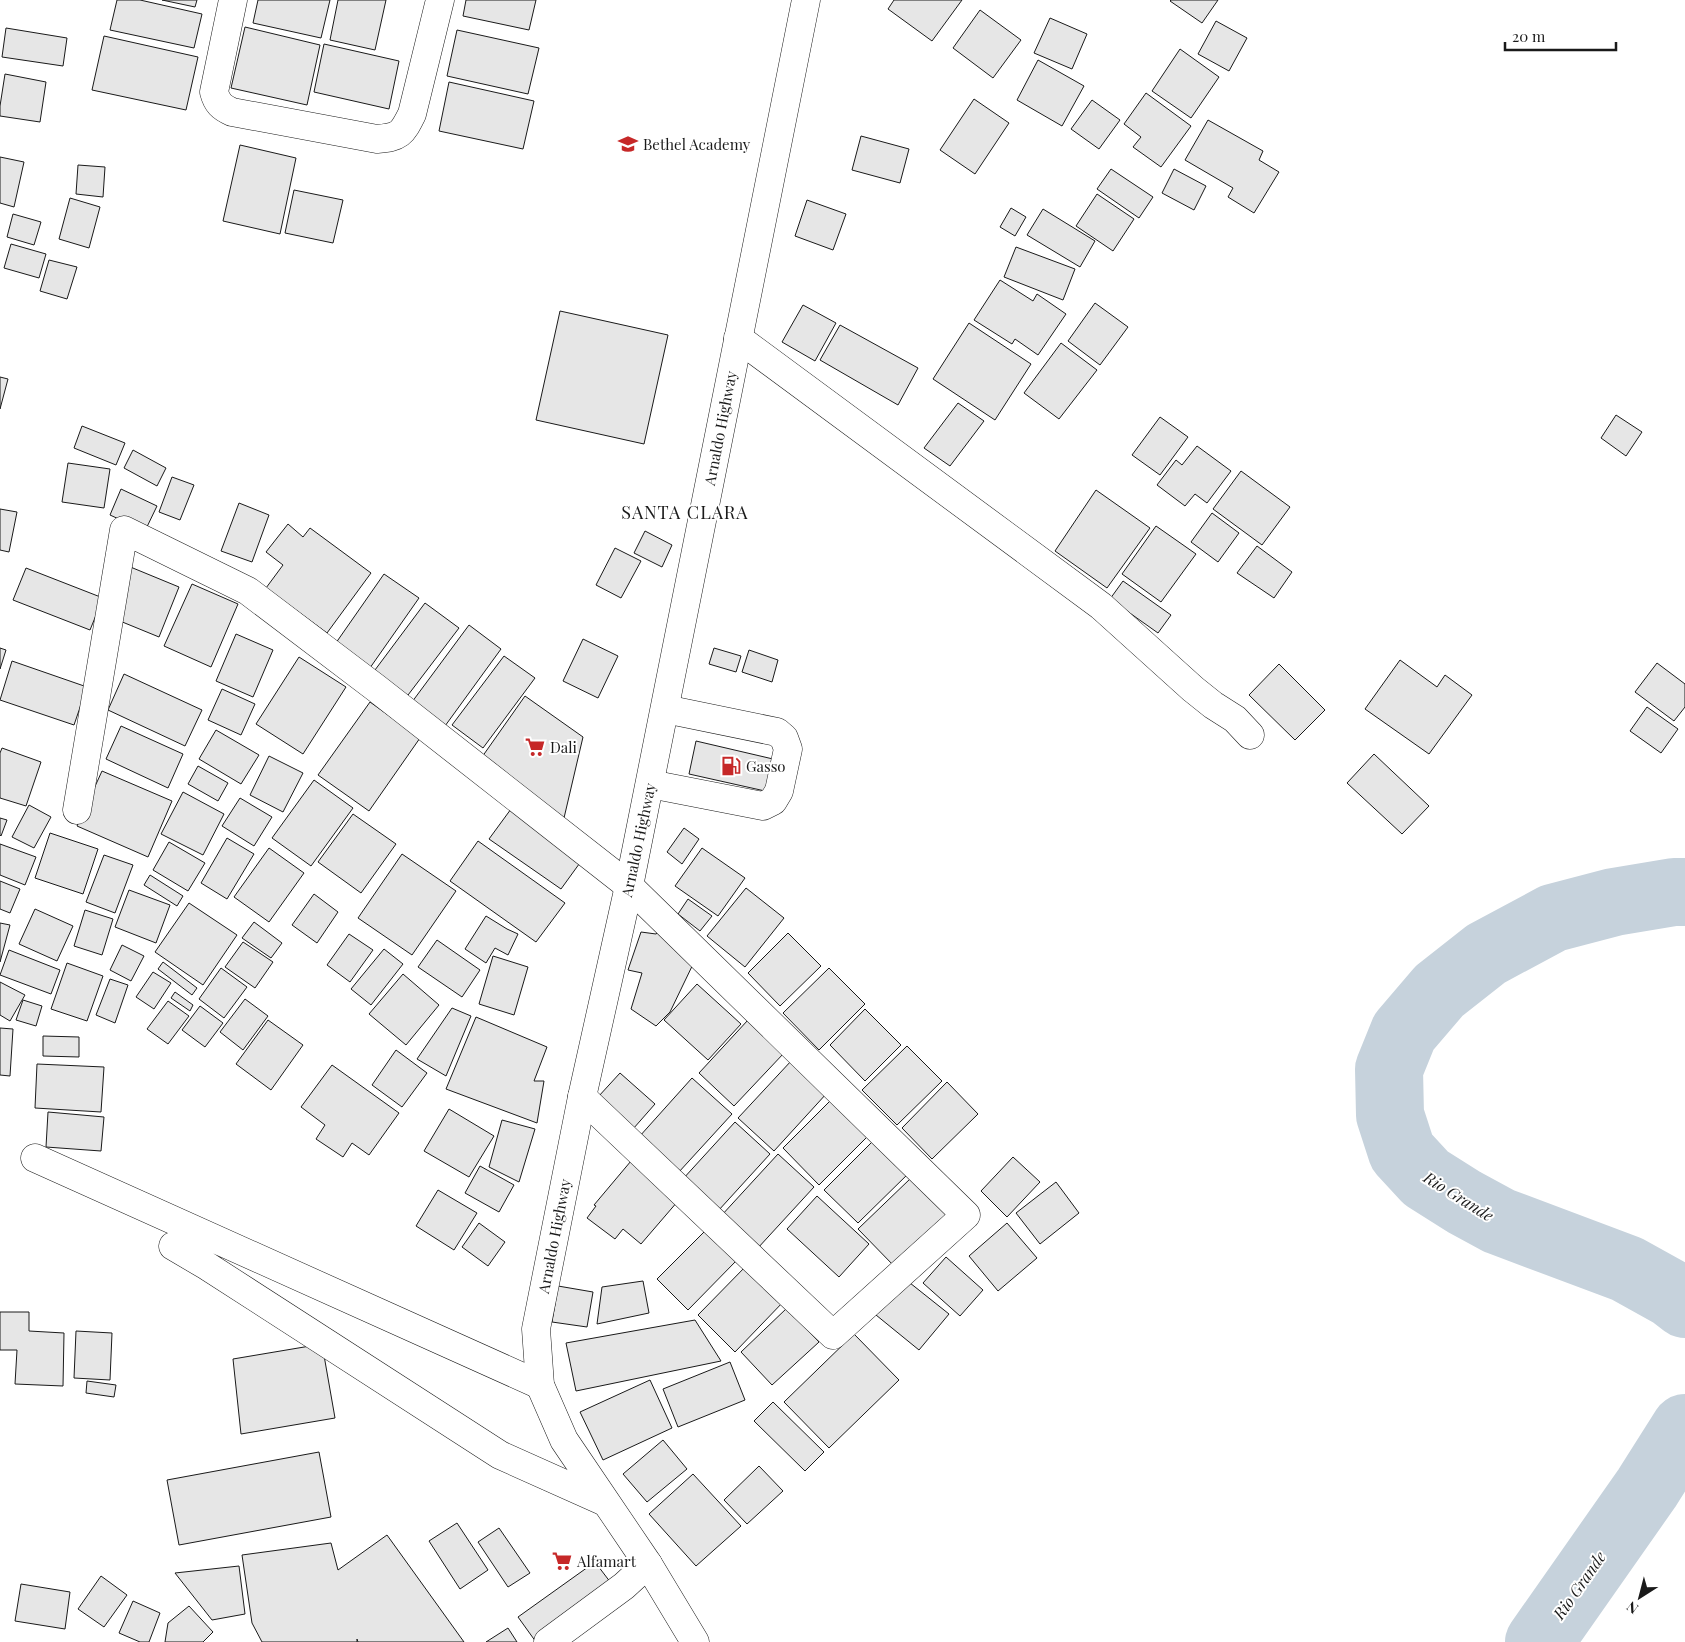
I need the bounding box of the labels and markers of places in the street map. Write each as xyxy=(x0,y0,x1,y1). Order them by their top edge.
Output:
school or university icon: Bethel Academy xyxy=(617,133,639,155)
place label: Bethel Academy xyxy=(643,134,751,154)
supermarket icon: Dali xyxy=(524,736,546,758)
place label: Dali xyxy=(550,737,578,757)
fuel station icon: Gasso xyxy=(720,755,742,777)
place label: Gasso xyxy=(746,756,786,776)
supermarket icon: Alfamart xyxy=(551,1550,573,1572)
place label: Alfamart xyxy=(576,1551,637,1571)

